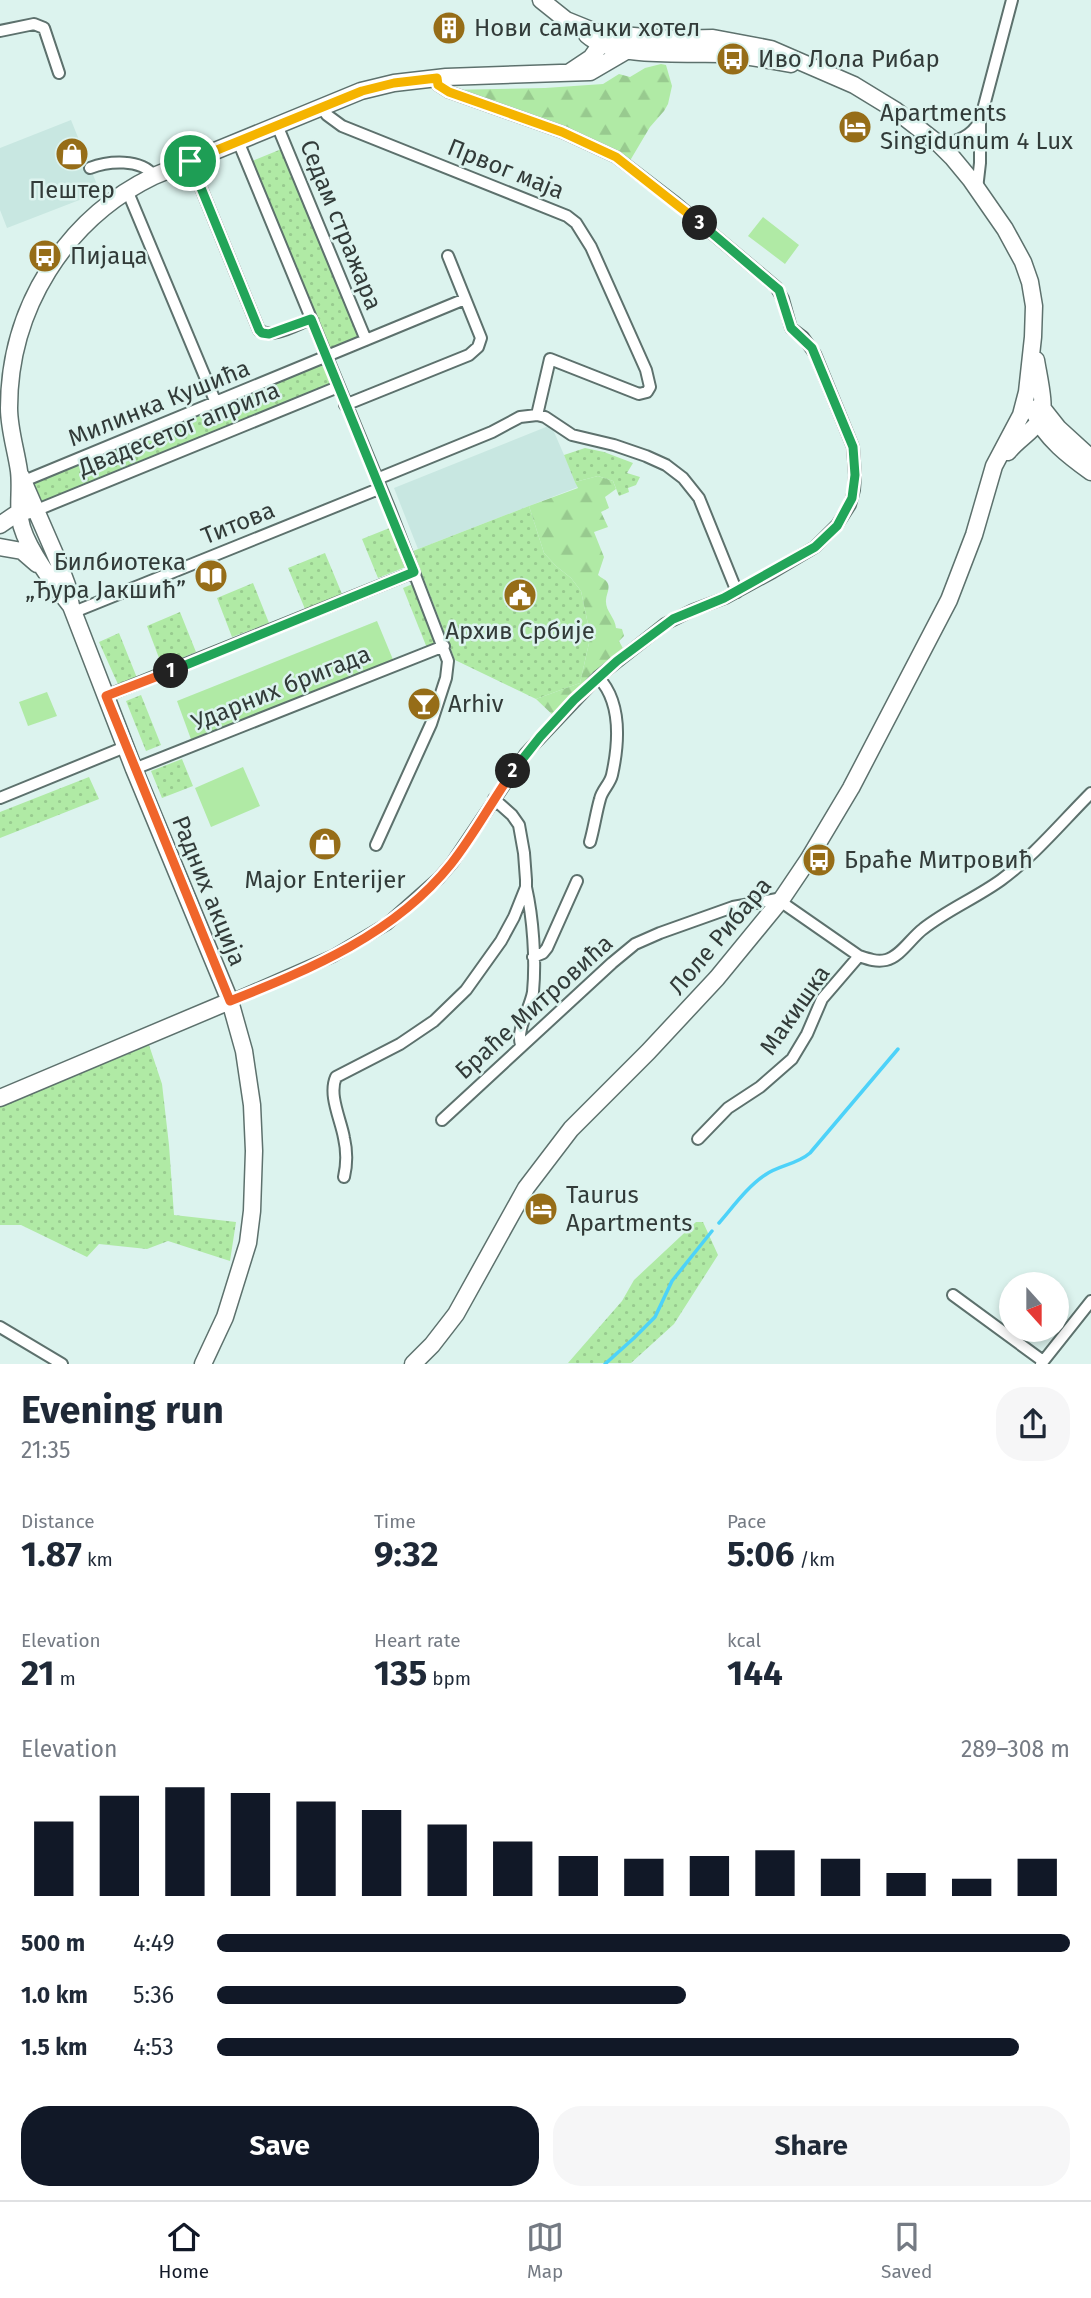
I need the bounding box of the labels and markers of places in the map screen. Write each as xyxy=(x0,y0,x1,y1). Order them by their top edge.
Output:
building icon: Нови самачки хотел xyxy=(430,9,468,47)
place label: Нови самачки хотел xyxy=(474,14,700,42)
bus stop icon: Иво Лола Рибар xyxy=(714,40,752,78)
place label: Иво Лола Рибар xyxy=(758,45,940,73)
place label: Apartments Singidunum 4 Lux xyxy=(880,99,1073,155)
hotel icon: Apartments Singidunum 4 Lux xyxy=(836,108,874,146)
pin xyxy=(160,131,220,191)
shop icon: Пештер xyxy=(53,135,91,173)
place label: Пештер xyxy=(29,176,115,204)
pin: 3 xyxy=(682,206,718,241)
bus stop icon: Пијаца xyxy=(26,237,64,275)
place label: Пијаца xyxy=(70,242,147,270)
place label: Билбиотека „Ђура Јакшић” xyxy=(25,548,186,604)
library icon: Билбиотека „Ђура Јакшић” xyxy=(192,557,230,595)
public building icon: Архив Србије xyxy=(501,576,539,614)
place label: Архив Србије xyxy=(445,617,595,645)
pin: 1 xyxy=(154,654,188,688)
bar icon: Arhiv xyxy=(405,685,443,723)
place label: Arhiv xyxy=(448,690,504,718)
pin: 2 xyxy=(496,754,530,788)
shop icon: Major Enterijer xyxy=(306,825,344,863)
bus stop icon: Браће Митровић xyxy=(800,841,838,879)
place label: Браће Митровић xyxy=(844,846,1033,874)
place label: Major Enterijer xyxy=(245,866,406,894)
place label: Taurus Apartments xyxy=(566,1181,692,1237)
hotel icon: Taurus Apartments xyxy=(522,1190,560,1228)

